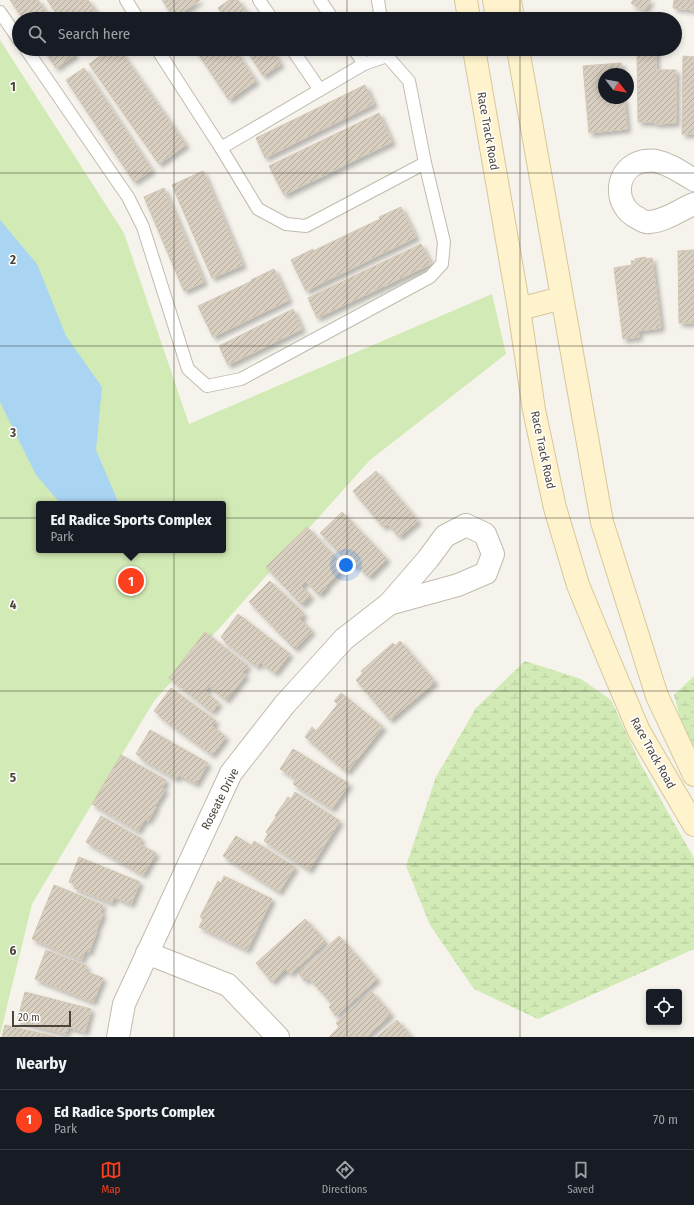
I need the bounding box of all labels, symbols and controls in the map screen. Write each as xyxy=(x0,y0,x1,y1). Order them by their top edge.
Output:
search box xyxy=(12,12,682,56)
icon: search xyxy=(26,23,48,45)
text: Search here xyxy=(58,25,130,43)
north arrow xyxy=(598,68,634,104)
text: 1 xyxy=(10,79,16,94)
street label: Race Track Road xyxy=(474,91,502,171)
text: 2 xyxy=(9,252,16,267)
street label: Race Track Road xyxy=(528,410,558,490)
text: 3 xyxy=(9,425,16,440)
popup xyxy=(36,501,226,553)
text: Ed Radice Sports Complex xyxy=(51,511,211,529)
text: Park xyxy=(51,529,74,544)
your location xyxy=(336,555,356,575)
pin: 1 xyxy=(118,566,144,596)
text: 4 xyxy=(10,597,17,612)
street label: Race Track Road xyxy=(628,715,678,791)
street label: Roseate Drive xyxy=(198,766,242,832)
text: 5 xyxy=(10,770,16,785)
text: 6 xyxy=(10,943,17,958)
map controls xyxy=(646,989,682,1025)
button: locate xyxy=(646,989,682,1025)
scale bar xyxy=(12,1009,71,1028)
text: 20 m xyxy=(18,1011,40,1024)
text: Nearby xyxy=(16,1053,67,1074)
text: Ed Radice Sports Complex xyxy=(54,1103,215,1121)
text: 1 xyxy=(26,1112,32,1127)
text: 70 m xyxy=(653,1112,678,1127)
text: Park xyxy=(54,1121,77,1136)
tab: Map xyxy=(100,1159,122,1196)
tab: Directions xyxy=(322,1159,367,1196)
tab: Saved xyxy=(567,1159,594,1196)

